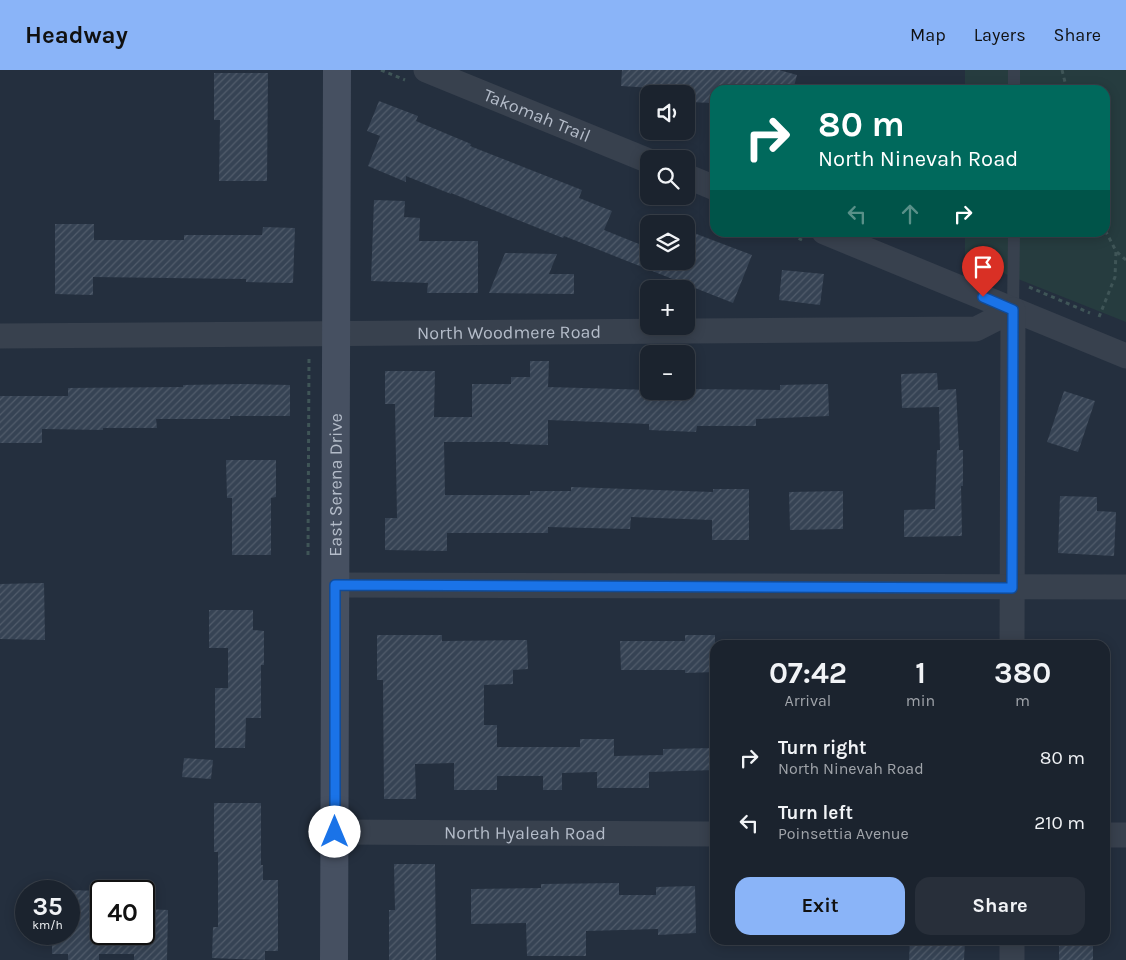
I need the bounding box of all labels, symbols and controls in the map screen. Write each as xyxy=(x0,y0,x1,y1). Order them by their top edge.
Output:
text: Headway xyxy=(25,21,128,49)
text: Map xyxy=(910,24,946,46)
text: Layers xyxy=(974,24,1026,46)
text: Share xyxy=(1054,24,1101,46)
street label: Takomah Trail xyxy=(480,84,594,147)
map controls xyxy=(640,85,695,400)
button: sound xyxy=(640,85,695,140)
text: 80 m xyxy=(818,104,905,145)
icon: right xyxy=(735,105,800,170)
text: North Ninevah Road xyxy=(818,146,1018,172)
button: search xyxy=(640,150,695,205)
icon: left xyxy=(843,200,871,228)
icon: ahead xyxy=(896,200,924,228)
icon: right xyxy=(949,200,977,228)
button: layers xyxy=(640,215,695,270)
pin xyxy=(962,246,1004,297)
icon: arrive xyxy=(969,253,997,281)
button: + xyxy=(640,280,695,335)
street label: North Woodmere Road xyxy=(417,321,601,344)
button: − xyxy=(640,345,695,400)
street label: East Serena Drive xyxy=(324,413,347,557)
text: 07:42 xyxy=(769,655,847,691)
text: 1 xyxy=(915,655,926,691)
text: 380 xyxy=(994,655,1051,691)
text: Arrival xyxy=(784,691,831,710)
text: min xyxy=(906,691,935,710)
text: m xyxy=(1015,691,1030,710)
text: Turn right xyxy=(778,737,867,759)
icon: right xyxy=(735,744,763,772)
text: 80 m xyxy=(1040,747,1085,769)
text: North Ninevah Road xyxy=(778,759,924,778)
text: Turn left xyxy=(778,802,853,824)
position arrow xyxy=(308,805,360,857)
icon: left xyxy=(735,809,763,837)
text: 210 m xyxy=(1034,812,1085,834)
street label: North Hyaleah Road xyxy=(444,822,606,844)
text: Poinsettia Avenue xyxy=(778,824,909,843)
button: Exit xyxy=(735,877,905,935)
button: Share xyxy=(915,877,1085,935)
speed limit sign: 40 xyxy=(90,880,155,945)
text: 35 xyxy=(32,892,63,921)
text: km/h xyxy=(32,918,63,932)

